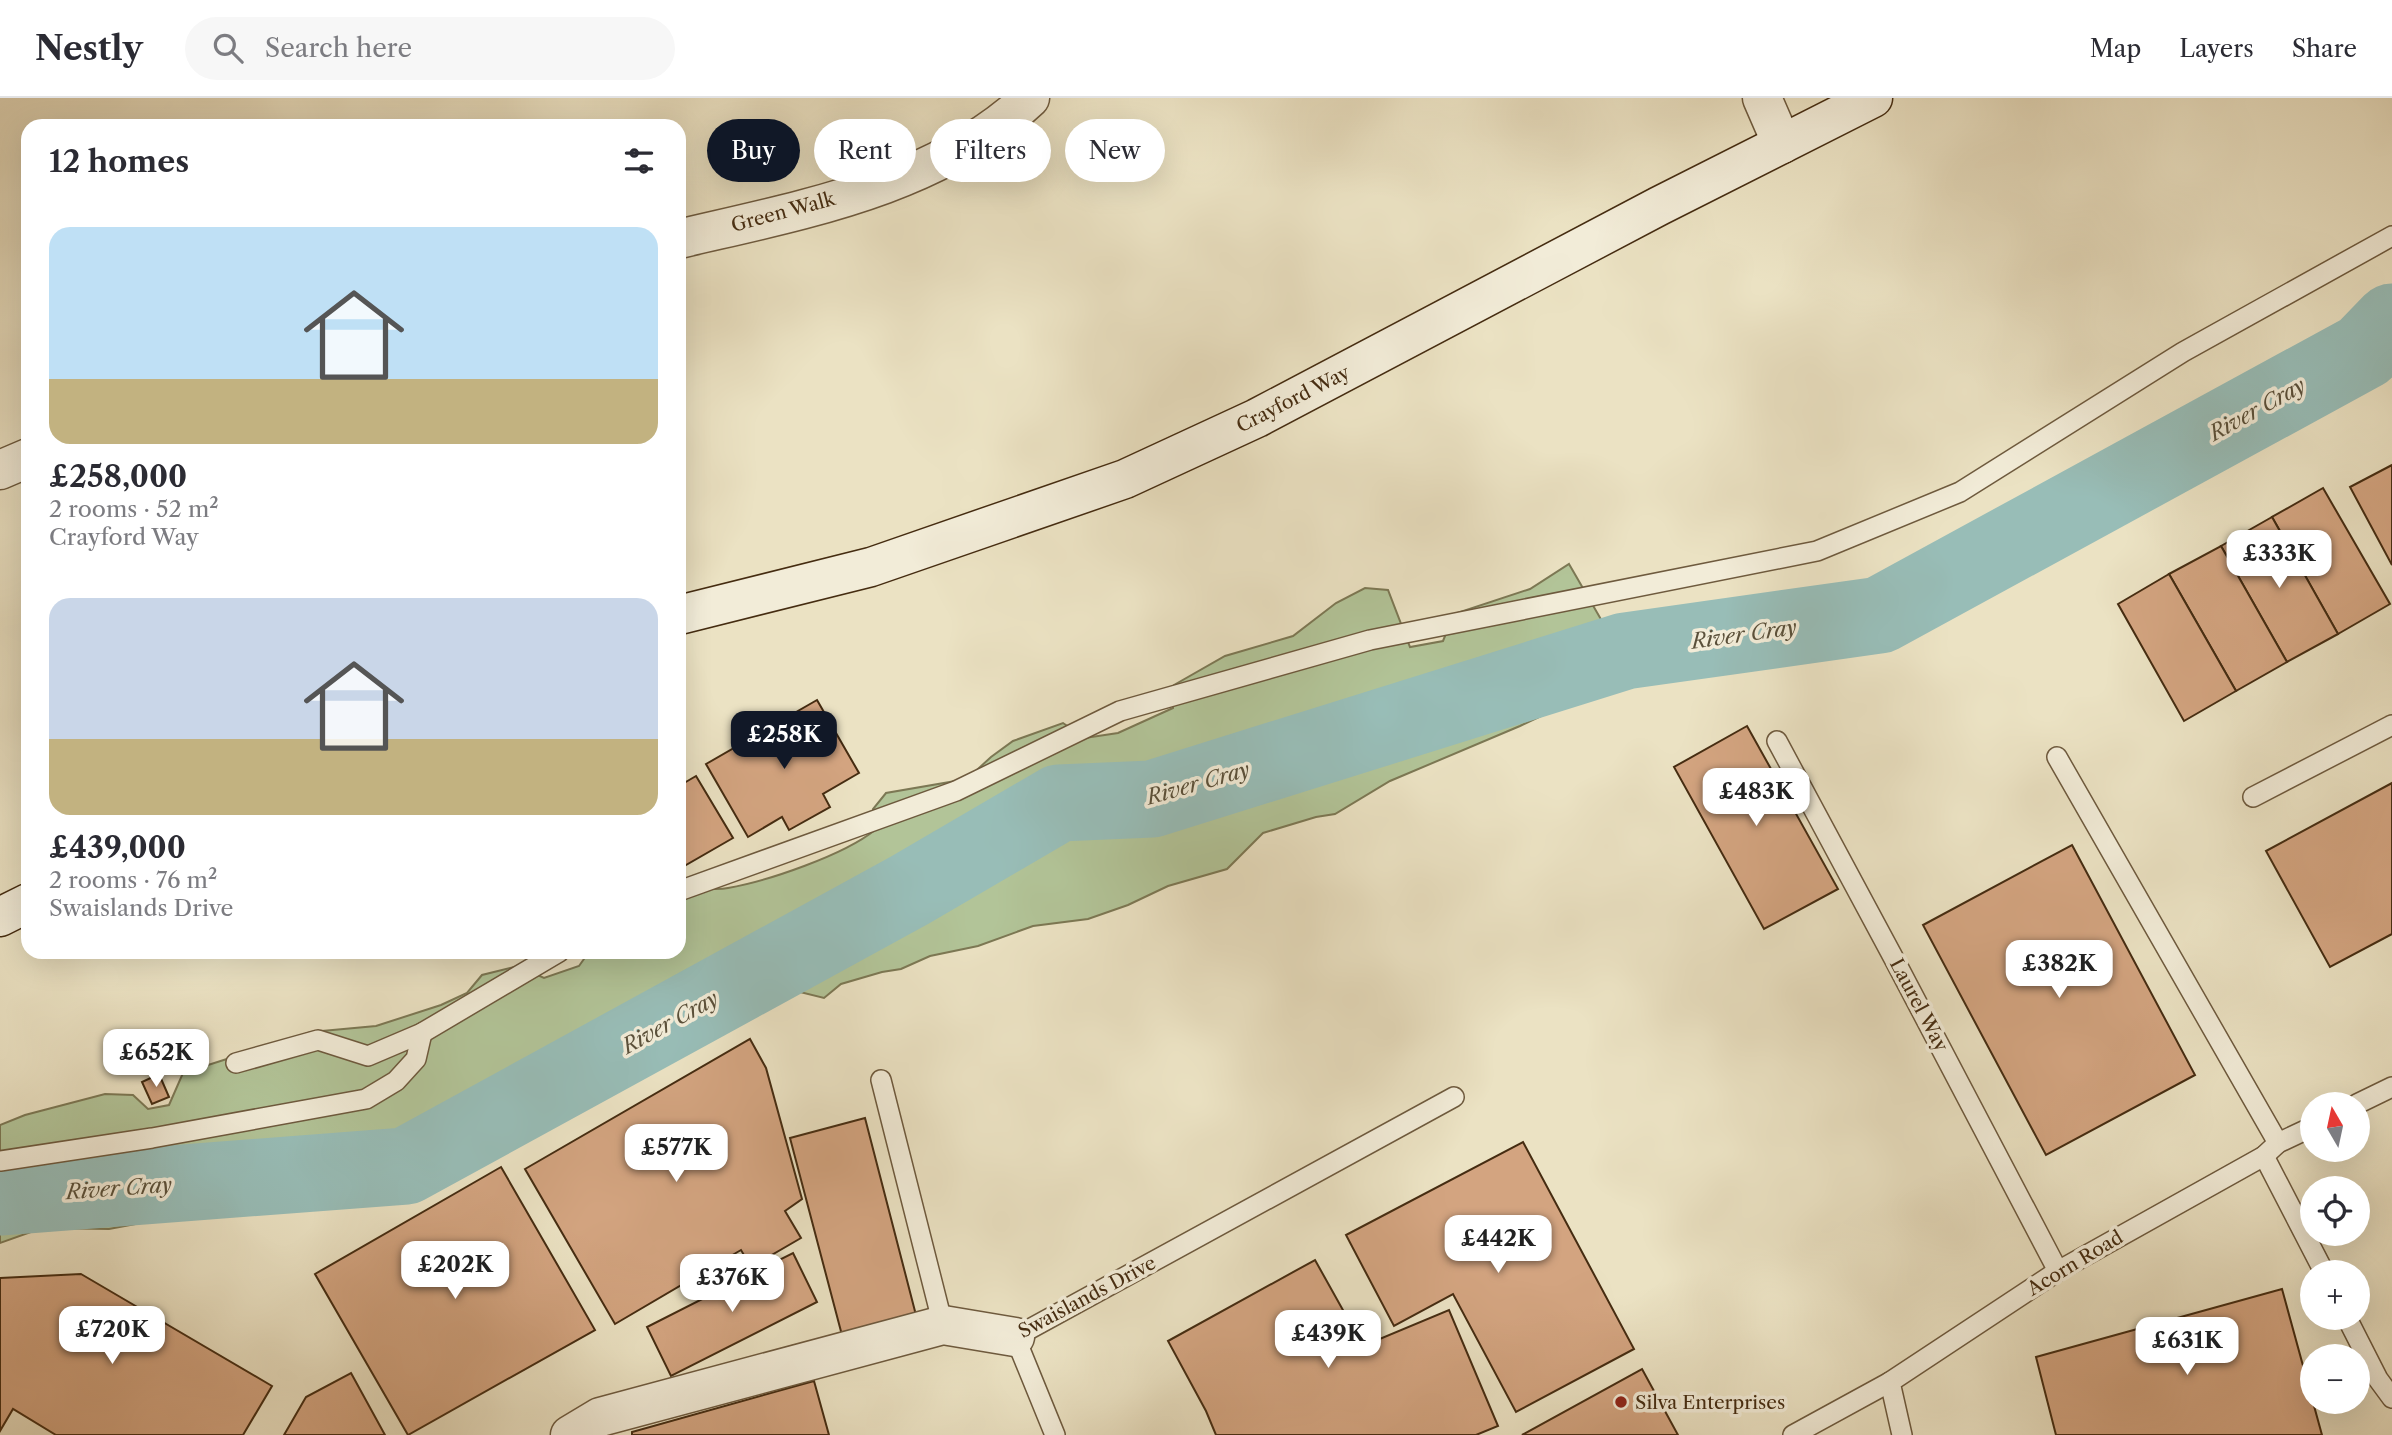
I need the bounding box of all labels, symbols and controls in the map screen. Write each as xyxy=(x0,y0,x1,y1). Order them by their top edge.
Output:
search box xyxy=(185,17,675,80)
text: Nestly xyxy=(35,28,143,69)
icon: search xyxy=(209,29,247,67)
text: Search here xyxy=(265,32,412,64)
text: Map xyxy=(2090,34,2141,63)
text: Layers xyxy=(2179,34,2254,63)
text: Share xyxy=(2292,34,2357,63)
chip: Buy xyxy=(707,119,800,182)
chip: Rent xyxy=(814,119,916,182)
chip: Filters xyxy=(930,119,1051,182)
chip: New xyxy=(1065,119,1165,182)
icon: filters xyxy=(620,142,658,180)
text: 12 homes xyxy=(49,143,189,180)
street label: Green Walk xyxy=(729,187,838,237)
icon: home xyxy=(291,272,417,398)
street label: Crayford Way xyxy=(1233,360,1354,437)
water label: River Cray xyxy=(2203,372,2310,447)
text: £258,000 xyxy=(49,458,187,495)
text: 2 rooms · 52 m² xyxy=(49,495,219,523)
text: Crayford Way xyxy=(49,523,199,551)
pin: £333K xyxy=(2230,531,2328,590)
text: £333K xyxy=(2243,539,2315,567)
water label: River Cray xyxy=(1688,614,1799,654)
icon: home xyxy=(291,643,417,769)
pin: £258K xyxy=(735,712,833,771)
text: £258K xyxy=(747,720,821,748)
water label: River Cray xyxy=(1142,756,1253,810)
pin: £483K xyxy=(1707,768,1805,828)
text: £483K xyxy=(1719,777,1793,805)
text: £439,000 xyxy=(49,829,186,866)
text: 2 rooms · 76 m² xyxy=(49,866,217,894)
text: Swaislands Drive xyxy=(49,894,233,922)
pin: £382K xyxy=(2010,940,2108,1000)
text: £382K xyxy=(2022,949,2096,977)
street label: Laurel Way xyxy=(1885,955,1953,1056)
water label: River Cray xyxy=(616,985,723,1060)
pin: £652K xyxy=(107,1030,205,1089)
text: £652K xyxy=(119,1038,193,1066)
north arrow xyxy=(2300,1092,2370,1162)
map controls xyxy=(2300,1092,2370,1414)
pin: £577K xyxy=(627,1124,725,1184)
text: £577K xyxy=(641,1133,711,1161)
water label: River Cray xyxy=(63,1172,173,1204)
button: locate xyxy=(2300,1176,2370,1246)
pin: £442K xyxy=(1449,1216,1547,1275)
text: £442K xyxy=(1461,1224,1535,1252)
street label: Acorn Road xyxy=(2022,1225,2127,1301)
pin: £202K xyxy=(406,1242,504,1301)
text: £202K xyxy=(417,1250,493,1278)
street label: Swaislands Drive xyxy=(1014,1251,1160,1343)
pin: £376K xyxy=(683,1254,781,1314)
button: + xyxy=(2300,1260,2370,1330)
text: £376K xyxy=(696,1263,768,1291)
pin: £720K xyxy=(63,1306,161,1366)
pin: £439K xyxy=(1279,1310,1377,1370)
text: £720K xyxy=(75,1315,149,1343)
pin: £631K xyxy=(2138,1318,2236,1377)
text: £439K xyxy=(1291,1319,1365,1347)
text: £631K xyxy=(2152,1326,2222,1354)
button: − xyxy=(2300,1344,2370,1414)
place label: Silva Enterprises xyxy=(1635,1391,1785,1414)
marker: Silva Enterprises xyxy=(1613,1394,1629,1410)

